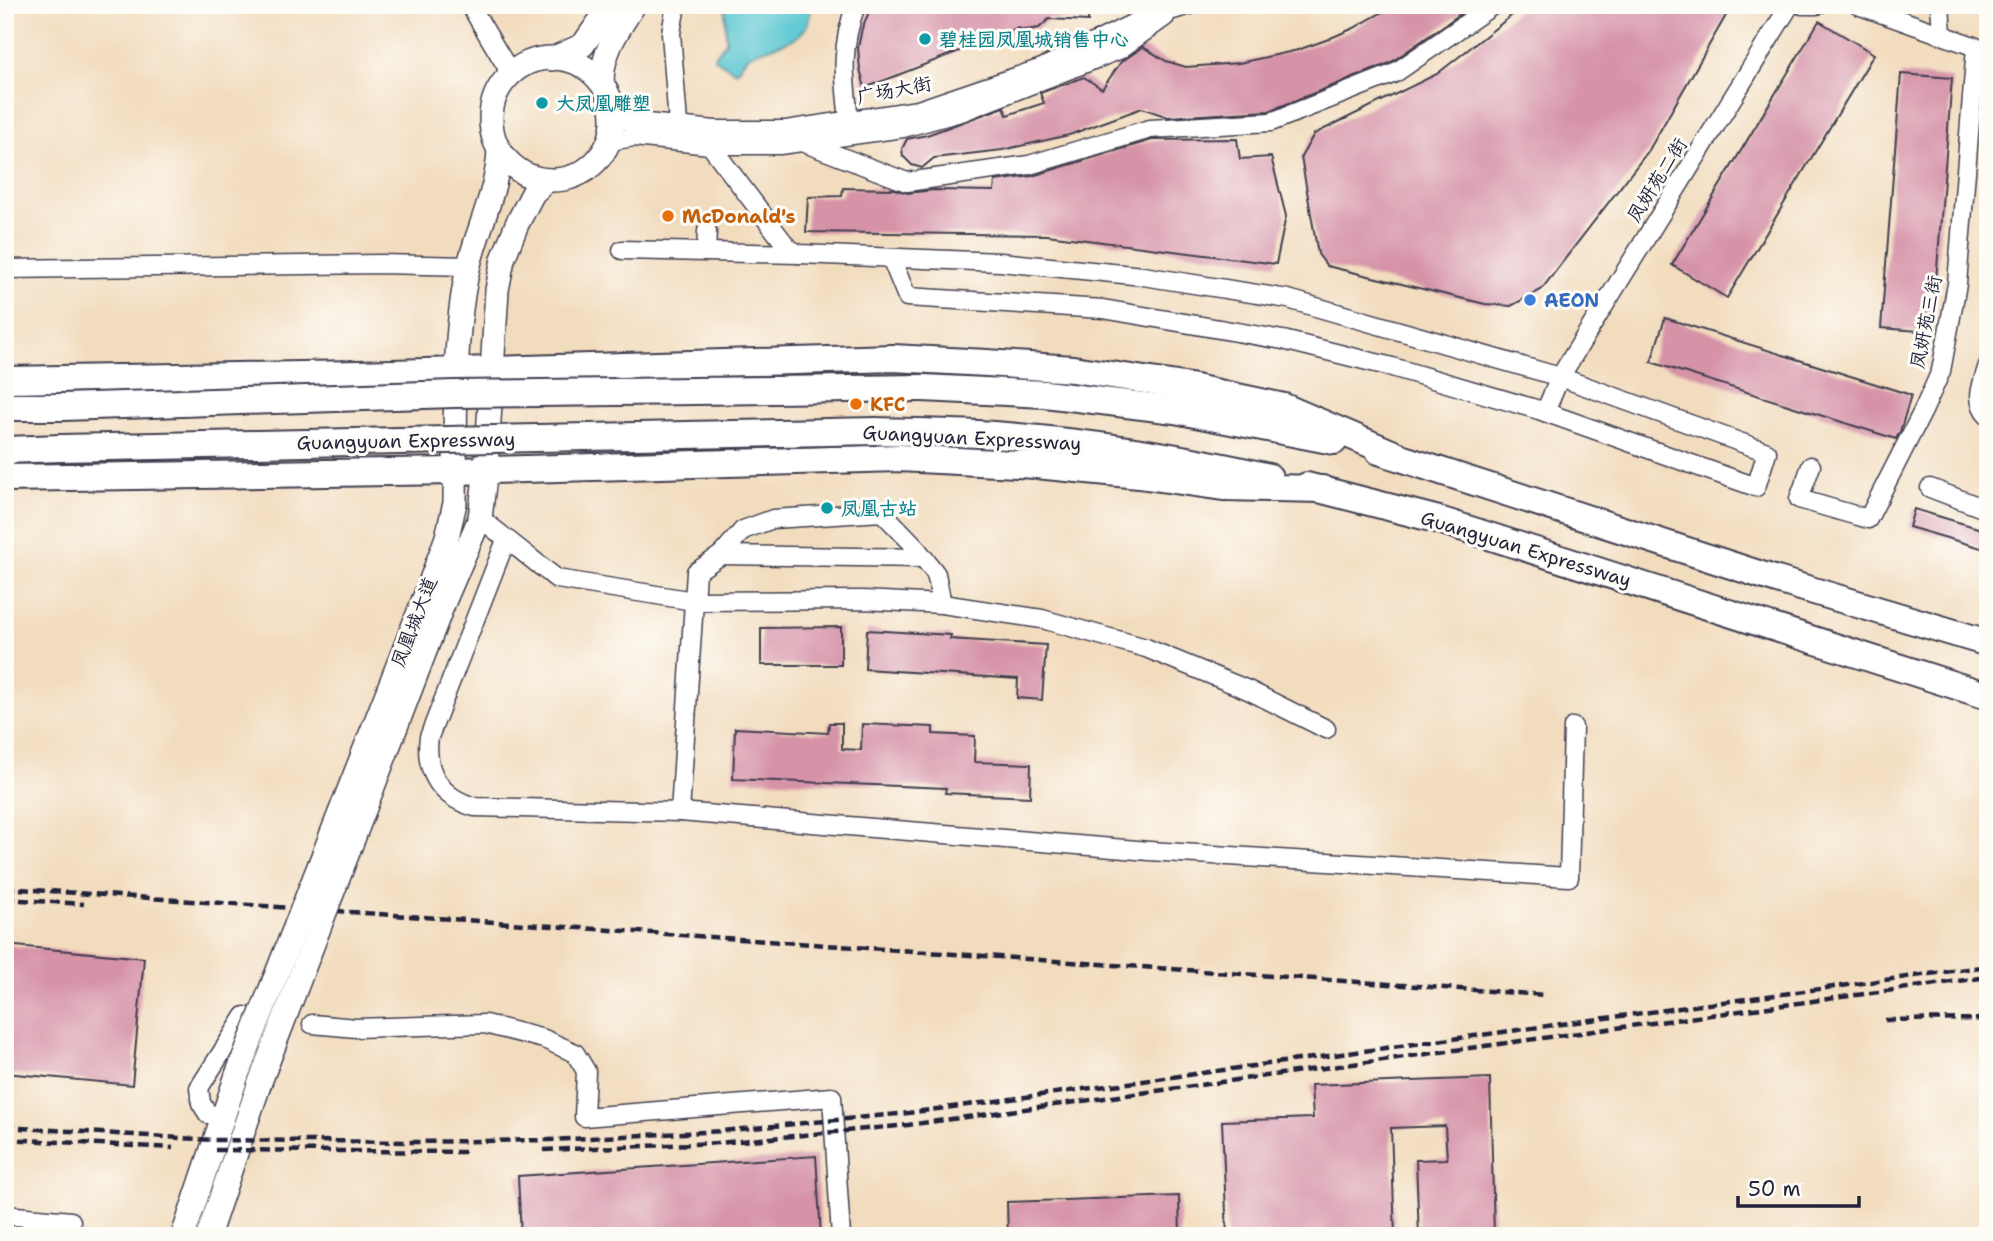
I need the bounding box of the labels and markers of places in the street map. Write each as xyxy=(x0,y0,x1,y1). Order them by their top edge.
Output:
place label: 碧桂园凤凰城销售中心 xyxy=(939,27,1129,52)
marker: 碧桂园凤凰城销售中心 xyxy=(917,31,933,47)
place label: 大凤凰雕塑 xyxy=(556,91,651,116)
marker: 大凤凰雕塑 xyxy=(534,95,550,111)
place label: McDonald's xyxy=(682,204,795,229)
marker: McDonald's xyxy=(660,208,676,224)
place label: AEON xyxy=(1544,288,1599,313)
marker: AEON xyxy=(1522,292,1538,308)
place label: KFC xyxy=(870,392,906,417)
marker: KFC xyxy=(848,396,864,412)
place label: 凤凰古站 xyxy=(841,496,917,521)
marker: 凤凰古站 xyxy=(819,500,835,516)

